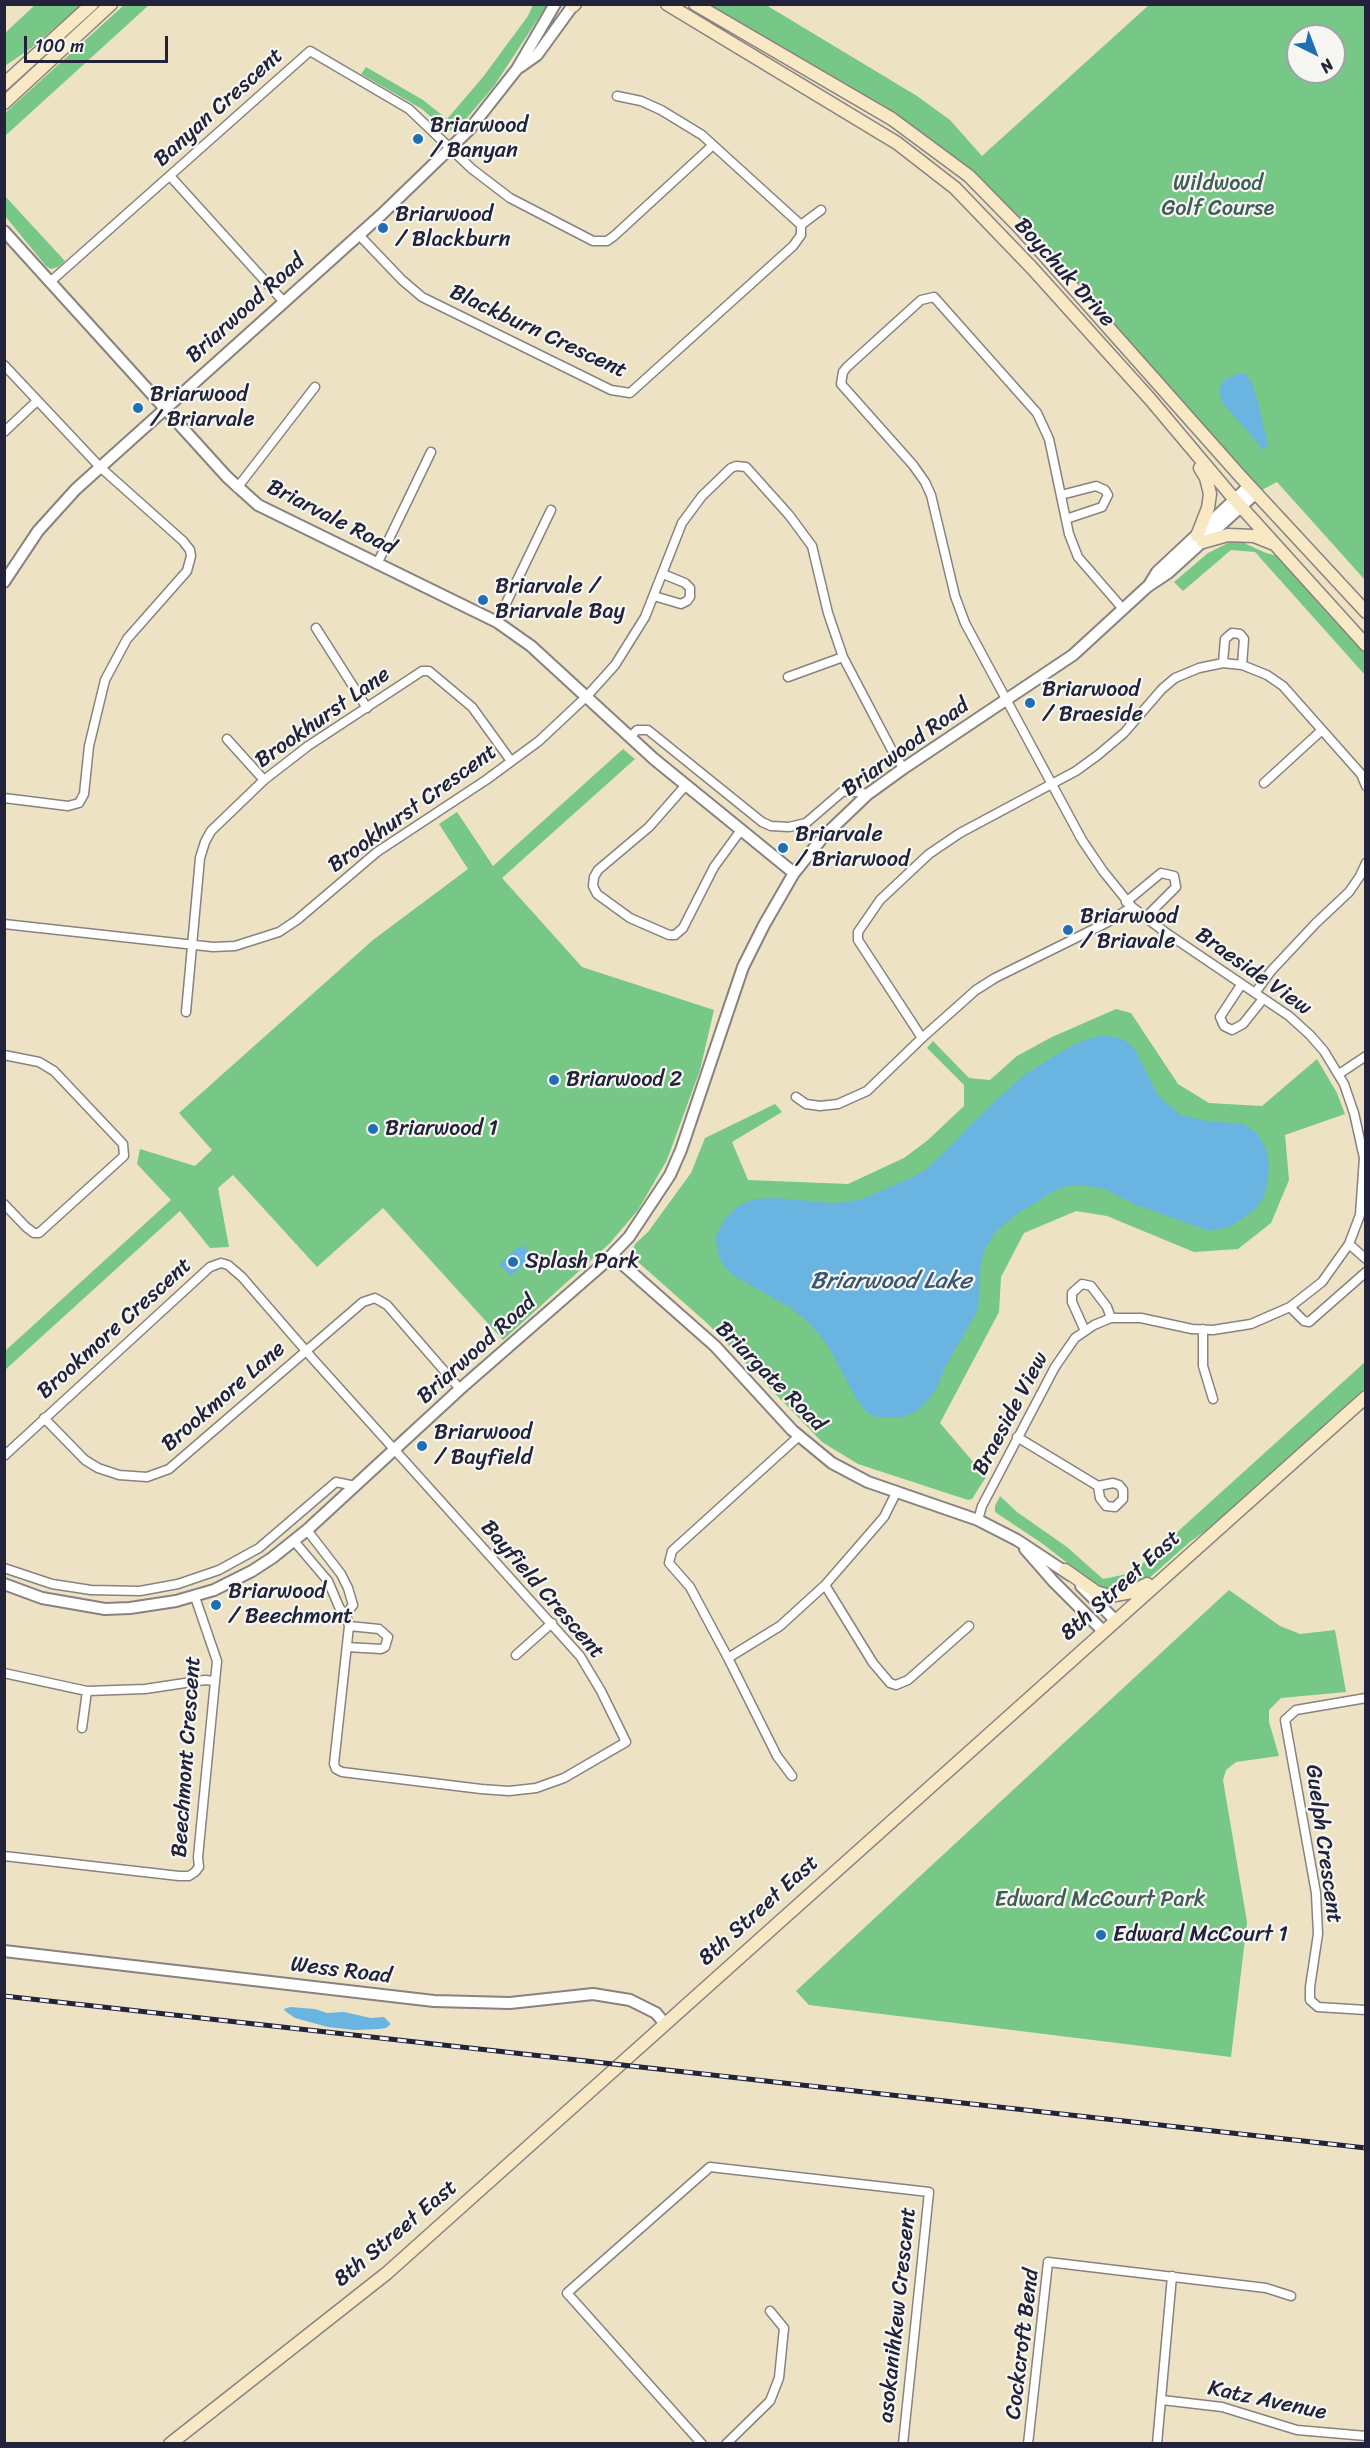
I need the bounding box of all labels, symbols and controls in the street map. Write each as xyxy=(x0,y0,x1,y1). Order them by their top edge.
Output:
scale bar xyxy=(27,24,171,62)
north arrow xyxy=(1286,24,1346,84)
text: 100 m xyxy=(35,30,84,62)
street label: Banyan Crescent xyxy=(149,43,289,173)
text: N xyxy=(1313,52,1341,81)
place label: Briarwood / Banyan xyxy=(430,113,528,164)
marker: Briarwood / Banyan xyxy=(411,132,425,146)
park label: Wildwood Golf Course xyxy=(1162,171,1274,222)
place label: Briarwood / Blackburn xyxy=(395,202,510,254)
street label: Boychuk Drive xyxy=(1008,213,1120,333)
marker: Briarwood / Blackburn xyxy=(376,221,390,235)
street label: Briarwood Road xyxy=(181,249,311,369)
street label: Blackburn Crescent xyxy=(445,279,631,385)
place label: Briarwood / Briarvale xyxy=(150,382,255,434)
marker: Briarwood / Briarvale xyxy=(131,401,145,415)
street label: Briarvale Road xyxy=(262,474,400,562)
place label: Briarvale / Briarvale Bay xyxy=(495,574,625,626)
marker: Briarvale / Briarvale Bay xyxy=(476,593,490,607)
street label: Brookhurst Lane xyxy=(251,662,395,774)
place label: Briarwood / Braeside xyxy=(1042,677,1143,728)
street label: Briarwood Road xyxy=(837,693,975,803)
marker: Briarwood / Braeside xyxy=(1023,696,1037,710)
street label: Brookhurst Crescent xyxy=(324,739,502,879)
place label: Briarvale / Briarwood xyxy=(795,822,910,873)
marker: Briarvale / Briarwood xyxy=(776,841,790,855)
place label: Briarwood / Briavale xyxy=(1080,904,1178,956)
street label: Braeside View xyxy=(1190,922,1316,1022)
marker: Briarwood / Briavale xyxy=(1061,923,1075,937)
place label: Briarwood 2 xyxy=(566,1067,682,1093)
marker: Briarwood 2 xyxy=(547,1073,561,1087)
place label: Briarwood 1 xyxy=(385,1116,498,1142)
marker: Briarwood 1 xyxy=(366,1122,380,1136)
place label: Splash Park xyxy=(525,1249,639,1275)
street label: Brookmore Crescent xyxy=(32,1253,198,1405)
marker: Splash Park xyxy=(506,1255,520,1269)
water label: Briarwood Lake xyxy=(810,1268,972,1296)
street label: Briarwood Road xyxy=(412,1290,542,1410)
street label: Briargate Road xyxy=(709,1316,831,1438)
street label: Brookmore Lane xyxy=(157,1336,291,1458)
street label: Braeside View xyxy=(967,1348,1055,1480)
place label: Briarwood / Bayfield xyxy=(434,1420,532,1472)
marker: Briarwood / Bayfield xyxy=(415,1439,429,1453)
street label: Bayfield Crescent xyxy=(474,1515,610,1665)
street label: 8th Street East xyxy=(1055,1525,1187,1647)
place label: Briarwood / Beechmont xyxy=(228,1579,353,1630)
marker: Briarwood / Beechmont xyxy=(209,1598,223,1612)
street label: Beechmont Crescent xyxy=(167,1655,207,1859)
street label: Guelph Crescent xyxy=(1299,1763,1347,1925)
street label: 8th Street East xyxy=(693,1850,825,1972)
park label: Edward McCourt Park xyxy=(995,1887,1205,1913)
place label: Edward McCourt 1 xyxy=(1113,1922,1288,1948)
marker: Edward McCourt 1 xyxy=(1094,1928,1108,1942)
street label: Wess Road xyxy=(289,1952,393,1990)
street label: 8th Street East xyxy=(329,2175,463,2293)
street label: asokanihkew Crescent xyxy=(874,2206,922,2424)
street label: Cockcroft Bend xyxy=(1001,2267,1045,2421)
street label: Katz Avenue xyxy=(1205,2376,1329,2426)

